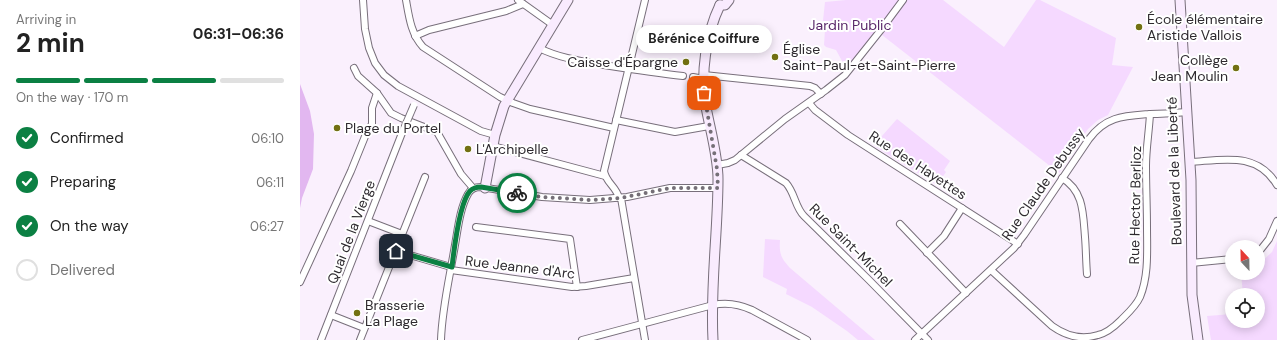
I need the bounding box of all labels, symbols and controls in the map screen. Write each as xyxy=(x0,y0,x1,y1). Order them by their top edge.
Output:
place label: École élémentaire Aristide Vallois xyxy=(1147,10,1263,44)
text: Arriving in xyxy=(16,11,76,28)
park label: Jardin Public xyxy=(809,16,891,34)
marker: École élémentaire Aristide Vallois xyxy=(1134,22,1144,32)
text: 06:31–06:36 xyxy=(193,24,284,44)
callout: Bérénice Coiffure xyxy=(636,25,772,53)
text: 2 min xyxy=(16,26,85,60)
text: Bérénice Coiffure xyxy=(648,30,760,47)
place label: Église Saint-Paul-et-Saint-Pierre xyxy=(783,40,956,74)
place label: Collège Jean Moulin xyxy=(1151,51,1228,85)
marker: Église Saint-Paul-et-Saint-Pierre xyxy=(770,52,780,62)
place label: Caisse d'Épargne xyxy=(567,53,678,71)
marker: Caisse d'Épargne xyxy=(681,57,691,67)
marker: Collège Jean Moulin xyxy=(1231,63,1241,73)
pin xyxy=(687,76,721,110)
icon: bag xyxy=(693,82,715,104)
text: On the way · 170 m xyxy=(16,89,128,106)
street label: Boulevard de la Liberté xyxy=(1162,96,1186,245)
place label: Plage du Portel xyxy=(345,119,441,137)
marker: Plage du Portel xyxy=(332,123,342,133)
street label: Rue Claude Debussy xyxy=(997,124,1089,244)
icon: check xyxy=(16,127,38,149)
street label: Rue des Hayettes xyxy=(866,127,970,203)
text: Confirmed xyxy=(50,128,124,148)
text: 06:10 xyxy=(251,130,284,147)
place label: L'Archipelle xyxy=(476,140,548,158)
marker: L'Archipelle xyxy=(463,144,473,154)
street label: Rue Hector Berlioz xyxy=(1125,146,1145,264)
icon: check xyxy=(16,171,38,193)
text: Preparing xyxy=(50,172,116,192)
courier xyxy=(497,173,537,213)
text: 06:11 xyxy=(256,174,284,191)
street label: Quai de la Vierge xyxy=(323,178,379,286)
icon: bike xyxy=(506,182,528,204)
street label: Rue Saint-Michel xyxy=(806,200,896,290)
icon: check xyxy=(16,215,38,237)
text: On the way xyxy=(50,216,129,236)
text: 06:27 xyxy=(250,218,284,235)
pin xyxy=(379,234,413,268)
icon: home xyxy=(385,240,407,262)
north arrow xyxy=(1225,240,1265,280)
map controls xyxy=(1225,240,1265,328)
street label: Rue Jeanne d'Arc xyxy=(464,251,576,283)
text: Delivered xyxy=(50,260,115,280)
button: locate xyxy=(1225,288,1265,328)
place label: Brasserie La Plage xyxy=(365,296,425,330)
marker: Brasserie La Plage xyxy=(352,308,362,318)

